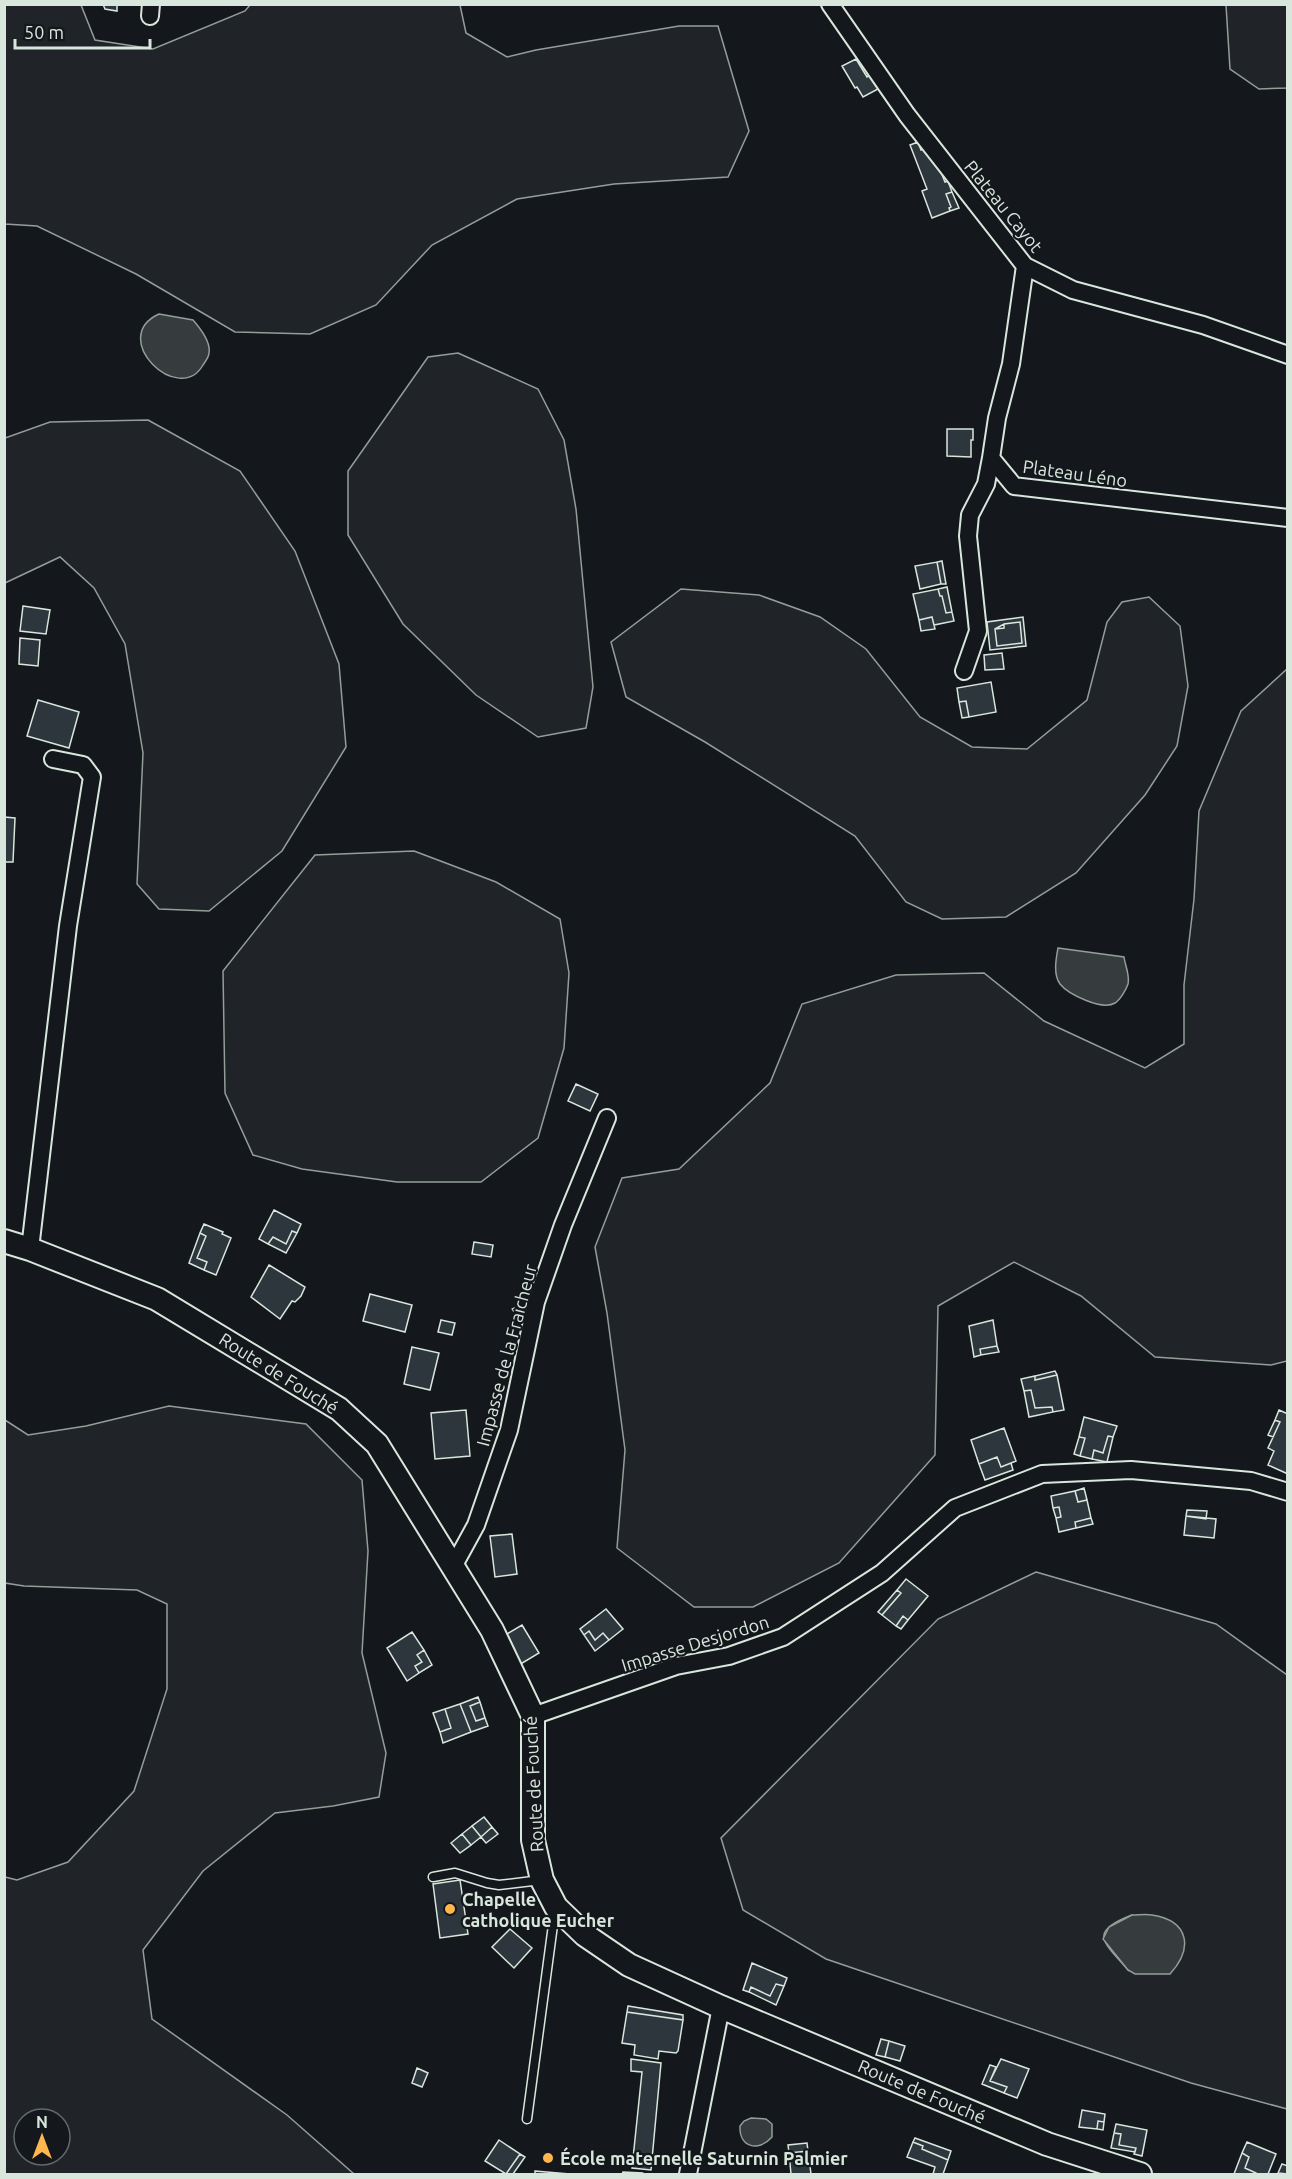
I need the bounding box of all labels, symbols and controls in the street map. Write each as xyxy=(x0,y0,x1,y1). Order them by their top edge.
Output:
scale bar xyxy=(15,12,150,50)
text: 50 m xyxy=(24,22,64,42)
street label: Plateau Cayot xyxy=(961,156,1047,256)
street label: Plateau Léno xyxy=(1021,456,1129,490)
street label: Impasse de la Fraîcheur xyxy=(472,1262,540,1448)
street label: Route de Fouché xyxy=(216,1328,342,1418)
street label: Impasse Desjordon xyxy=(619,1611,771,1675)
street label: Route de Fouché xyxy=(519,1715,547,1853)
place label: Chapelle catholique Eucher xyxy=(462,1889,615,1930)
marker: Chapelle catholique Eucher xyxy=(443,1902,457,1916)
street label: Route de Fouché xyxy=(855,2055,989,2127)
north arrow xyxy=(12,2107,72,2167)
text: N xyxy=(36,2113,48,2131)
place label: École maternelle Saturnin Palmier xyxy=(560,2147,848,2168)
marker: École maternelle Saturnin Palmier xyxy=(541,2151,555,2165)

